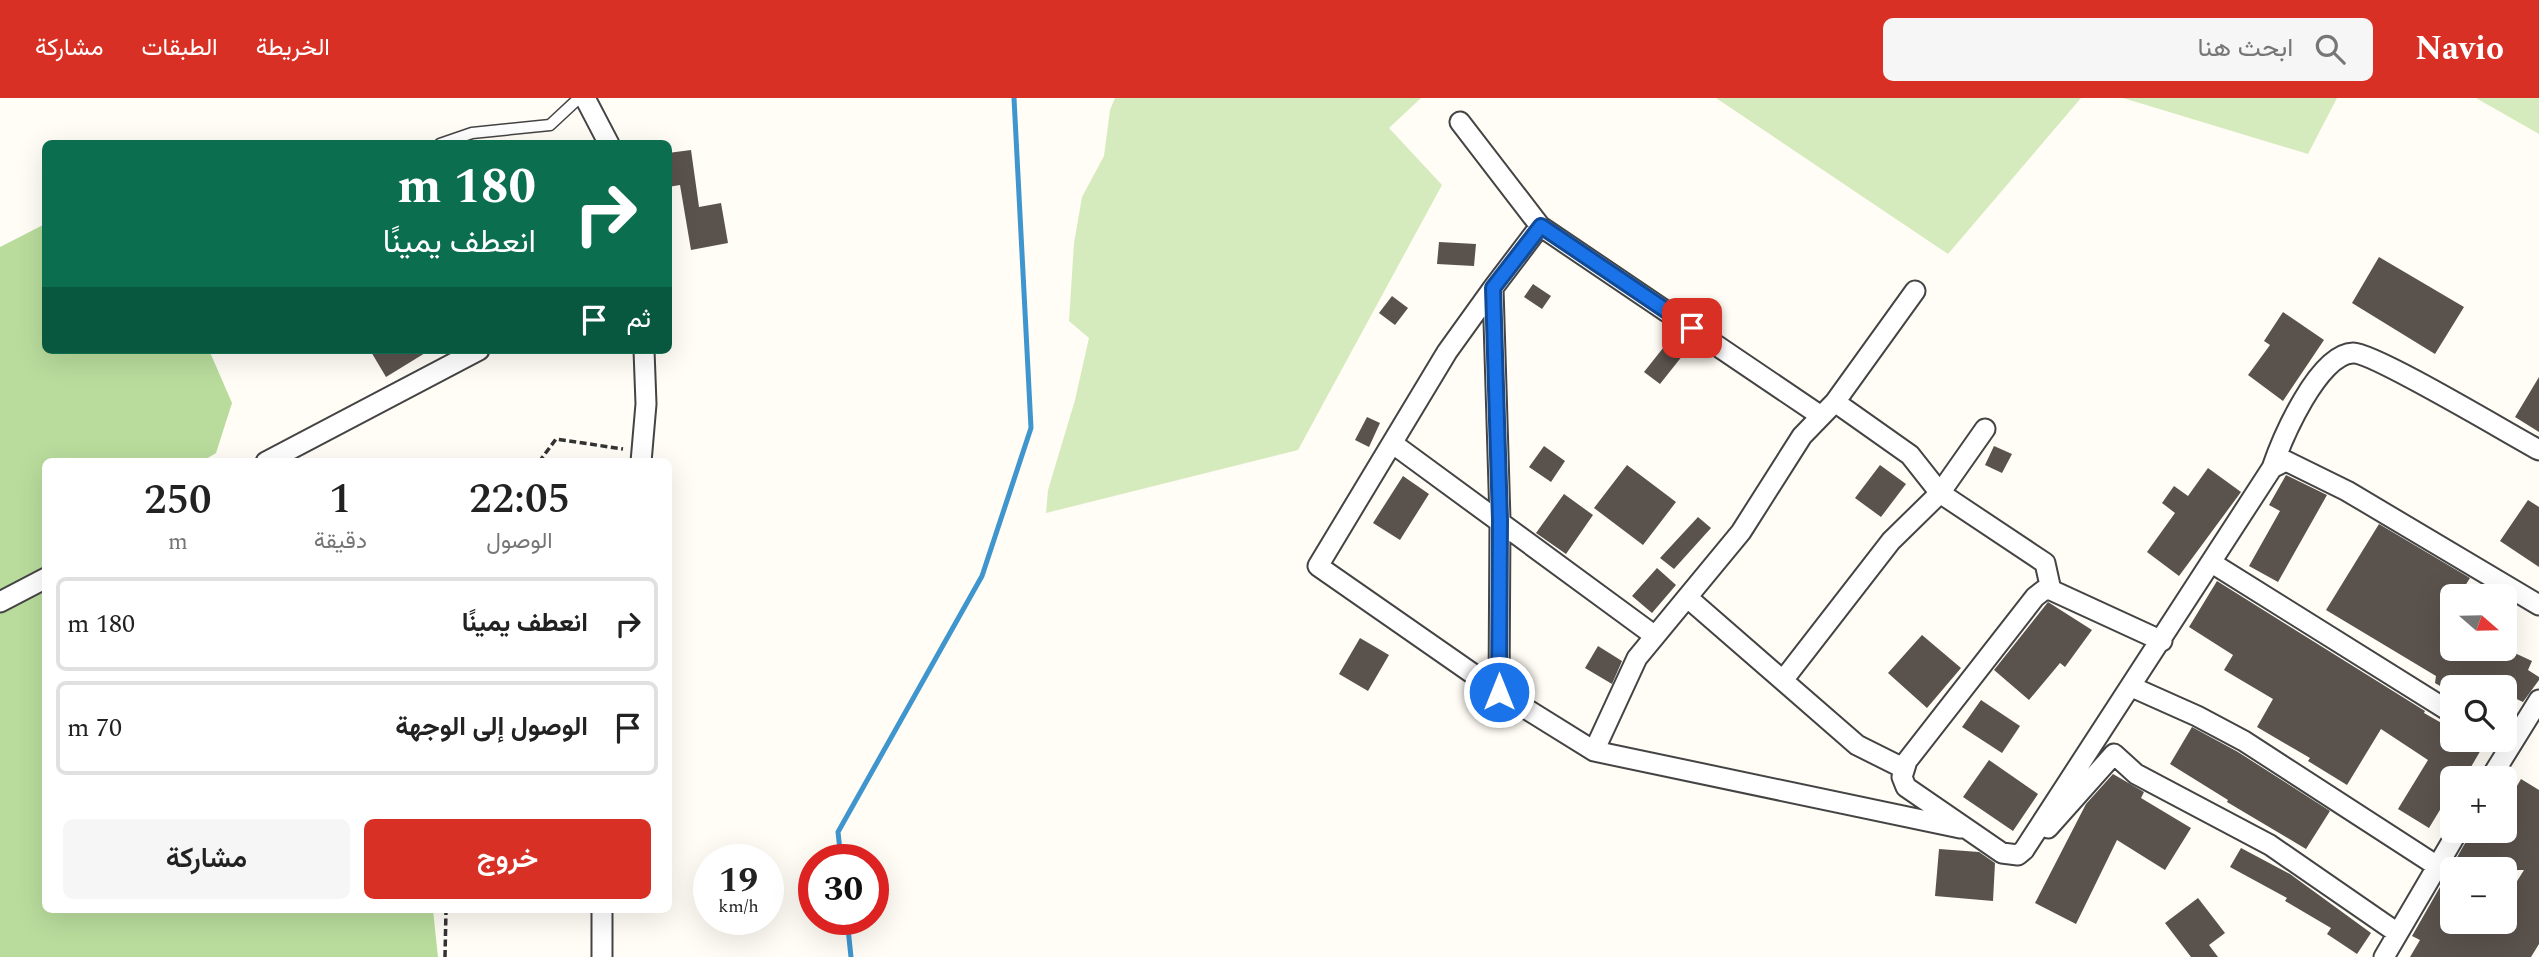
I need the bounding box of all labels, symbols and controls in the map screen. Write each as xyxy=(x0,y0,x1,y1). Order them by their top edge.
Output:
search box xyxy=(1883,18,2373,81)
text: Navio xyxy=(2415,24,2504,74)
text: ابحث هنا xyxy=(2198,28,2293,68)
text: مشاركة xyxy=(35,30,103,66)
text: الطبقات xyxy=(141,30,218,66)
text: الخريطة xyxy=(256,30,330,66)
icon: search xyxy=(2311,30,2349,68)
text: 180 m xyxy=(397,150,536,225)
icon: right xyxy=(560,168,651,259)
text: انعطف يمينًا xyxy=(383,218,536,267)
pin xyxy=(1662,298,1722,358)
text: ثم xyxy=(627,299,651,339)
icon: arrive xyxy=(575,301,613,339)
icon: arrive xyxy=(1673,309,1711,347)
text: 1 xyxy=(329,468,352,531)
text: 22:05 xyxy=(469,468,570,531)
text: 250 xyxy=(144,469,212,532)
text: دقيقة xyxy=(314,524,367,559)
text: الوصول xyxy=(486,524,553,559)
text: m xyxy=(168,525,188,560)
north arrow xyxy=(2440,584,2516,662)
map controls xyxy=(2440,584,2517,934)
text: انعطف يمينًا xyxy=(462,603,588,643)
text: 180 m xyxy=(67,604,135,644)
icon: right xyxy=(609,605,647,643)
position arrow xyxy=(1462,655,1536,729)
button: search xyxy=(2440,675,2517,752)
text: الوصول إلى الوجهة xyxy=(395,707,588,747)
text: 70 m xyxy=(67,708,122,748)
icon: arrive xyxy=(609,709,647,747)
button: + xyxy=(2440,766,2517,843)
button: مشاركة xyxy=(63,819,350,899)
button: خروج xyxy=(364,819,651,899)
speed limit sign: 30 xyxy=(798,844,889,935)
text: 19 xyxy=(719,854,758,907)
button: − xyxy=(2440,857,2517,934)
text: km/h xyxy=(718,893,759,920)

